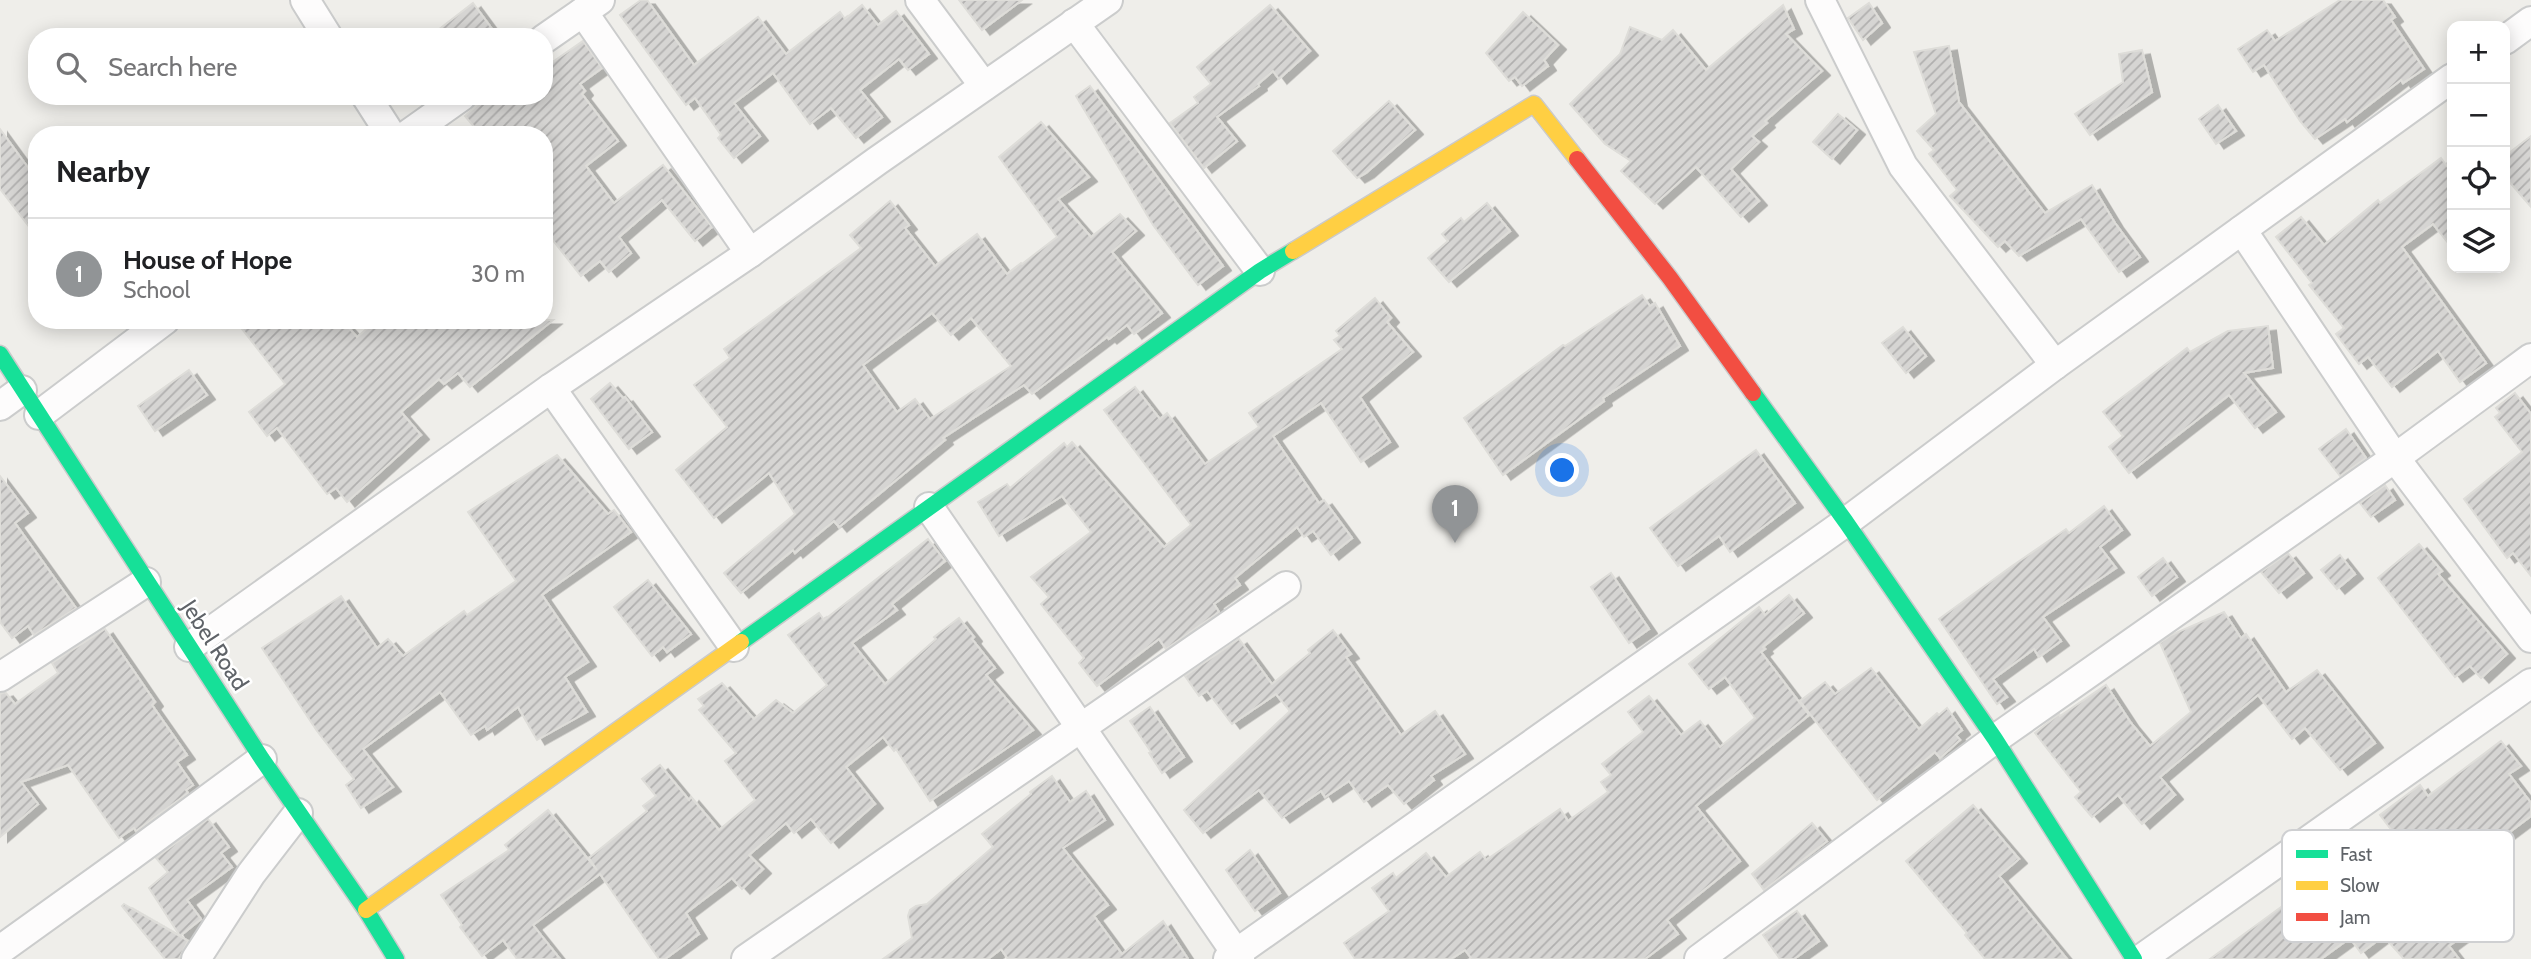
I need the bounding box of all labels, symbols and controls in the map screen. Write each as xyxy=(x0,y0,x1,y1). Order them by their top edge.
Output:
map controls xyxy=(2447,21,2510,273)
button: + xyxy=(2447,21,2510,84)
search box xyxy=(28,28,553,105)
icon: search xyxy=(52,48,90,86)
text: Search here xyxy=(108,51,237,83)
button: − xyxy=(2447,84,2510,147)
button: locate xyxy=(2447,147,2510,210)
text: Nearby xyxy=(56,153,150,190)
button: layers xyxy=(2447,210,2510,273)
text: House of Hope xyxy=(123,244,292,276)
text: 1 xyxy=(75,260,83,288)
text: 30 m xyxy=(471,260,525,288)
text: School xyxy=(123,276,190,304)
your location xyxy=(1545,453,1579,487)
pin: 1 xyxy=(1432,485,1478,543)
street label: Jebel Road xyxy=(175,594,255,696)
legend xyxy=(2282,830,2514,942)
text: Fast xyxy=(2340,843,2373,866)
text: Slow xyxy=(2340,874,2380,897)
text: Jam xyxy=(2339,906,2370,929)

